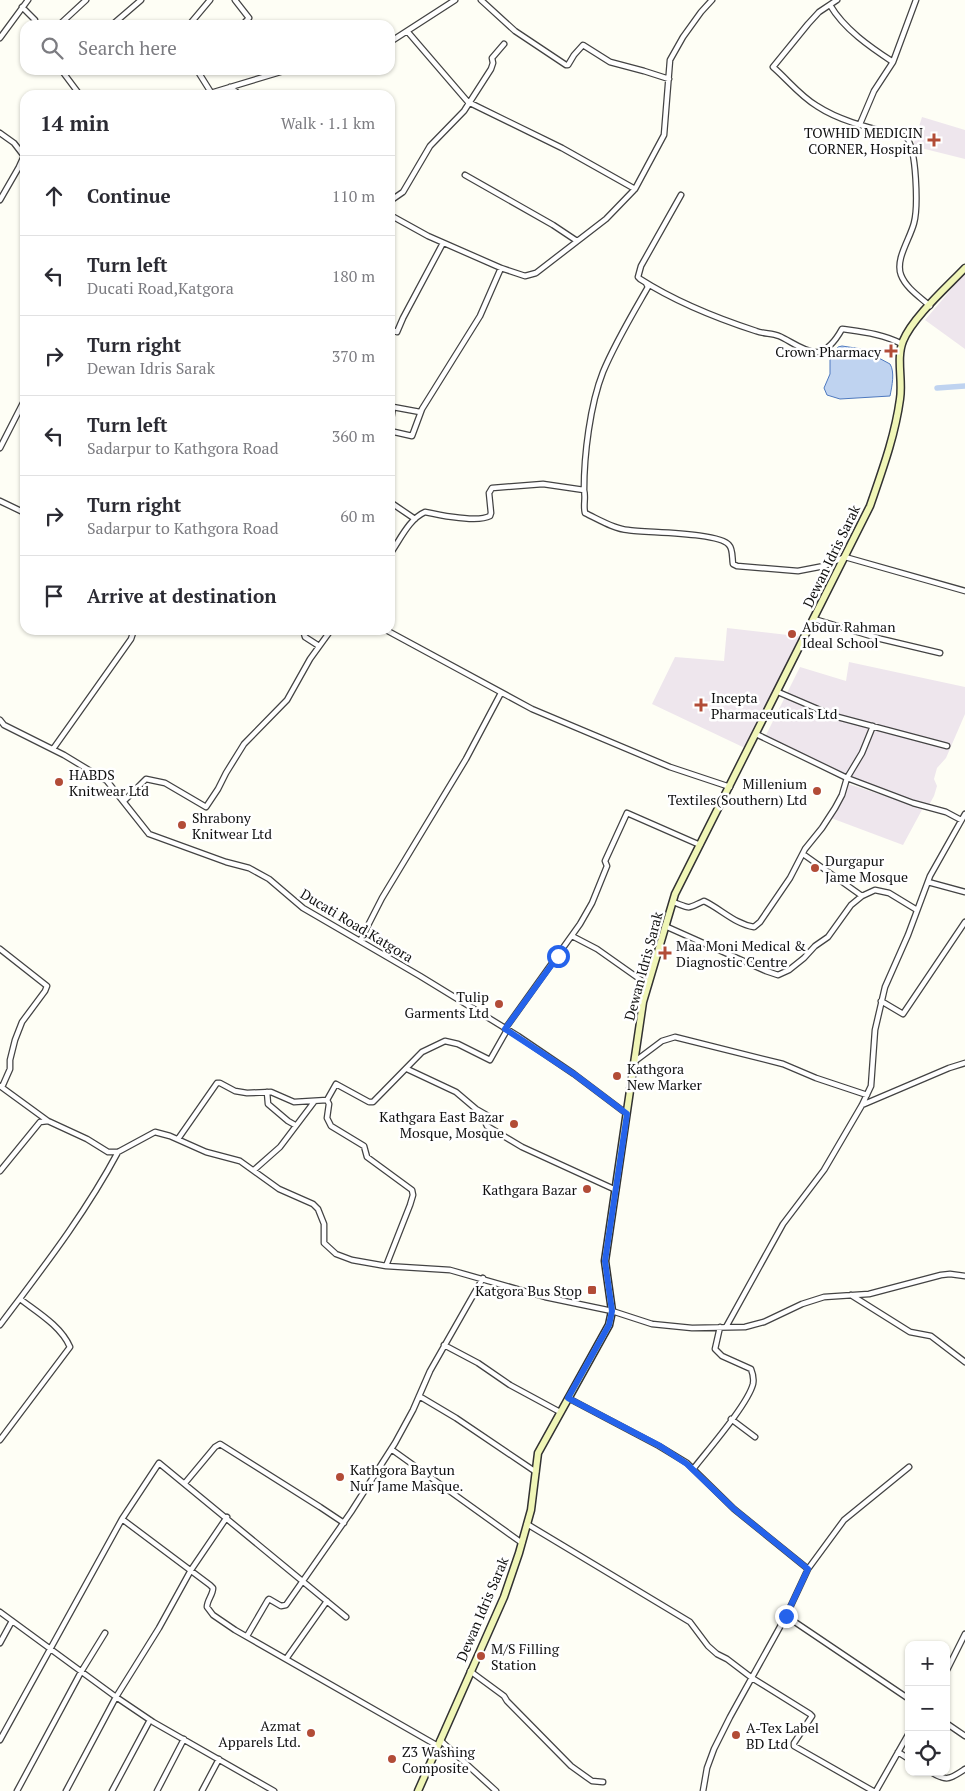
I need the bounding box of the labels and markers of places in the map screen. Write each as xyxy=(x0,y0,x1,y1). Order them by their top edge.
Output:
place label: TOWHID MEDICIN CORNER, Hospital xyxy=(804,123,923,158)
marker: TOWHID MEDICIN CORNER, Hospital xyxy=(927,133,941,147)
place label: Crown Pharmacy xyxy=(775,342,882,361)
marker: Crown Pharmacy xyxy=(885,345,897,357)
place label: Abdur Rahman Ideal School xyxy=(802,617,896,652)
marker: Abdur Rahman Ideal School xyxy=(786,628,798,640)
place label: Incepta Pharmaceuticals Ltd xyxy=(711,688,838,723)
marker: Incepta Pharmaceuticals Ltd xyxy=(695,699,707,711)
place label: HABDS Knitwear Ltd xyxy=(69,765,149,800)
place label: Millenium Textiles(Southern) Ltd xyxy=(668,774,807,809)
marker: HABDS Knitwear Ltd xyxy=(53,776,65,788)
marker: Millenium Textiles(Southern) Ltd xyxy=(811,785,823,797)
place label: Shrabony Knitwear Ltd xyxy=(192,808,272,843)
marker: Shrabony Knitwear Ltd xyxy=(176,819,188,831)
place label: Durgapur Jame Mosque xyxy=(825,851,908,886)
marker: Durgapur Jame Mosque xyxy=(809,862,821,874)
place label: Maa Moni Medical & Diagnostic Centre xyxy=(676,936,806,971)
marker: Maa Moni Medical & Diagnostic Centre xyxy=(658,946,672,960)
place label: Tulip Garments Ltd xyxy=(405,987,489,1022)
marker: Tulip Garments Ltd xyxy=(493,998,505,1010)
place label: Kathgora New Marker xyxy=(627,1059,703,1094)
marker: Kathgora New Marker xyxy=(611,1070,623,1082)
place label: Kathgara East Bazar Mosque, Mosque xyxy=(379,1107,505,1142)
marker: Kathgara East Bazar Mosque, Mosque xyxy=(508,1118,520,1130)
place label: Kathgara Bazar xyxy=(482,1180,578,1199)
marker: Kathgara Bazar xyxy=(581,1183,593,1195)
place label: Katgora Bus Stop xyxy=(475,1281,582,1300)
marker: Katgora Bus Stop xyxy=(586,1284,598,1296)
place label: Kathgora Baytun Nur Jame Masque. xyxy=(350,1460,463,1495)
marker: Kathgora Baytun Nur Jame Masque. xyxy=(334,1471,346,1483)
place label: M/S Filling Station xyxy=(491,1639,560,1674)
marker: M/S Filling Station xyxy=(475,1650,487,1662)
place label: Azmat Apparels Ltd. xyxy=(218,1716,302,1751)
place label: A-Tex Label BD Ltd xyxy=(746,1718,819,1753)
marker: Azmat Apparels Ltd. xyxy=(305,1727,317,1739)
marker: A-Tex Label BD Ltd xyxy=(730,1729,742,1741)
place label: Z3 Washing Composite xyxy=(402,1742,475,1777)
marker: Z3 Washing Composite xyxy=(386,1753,398,1765)

